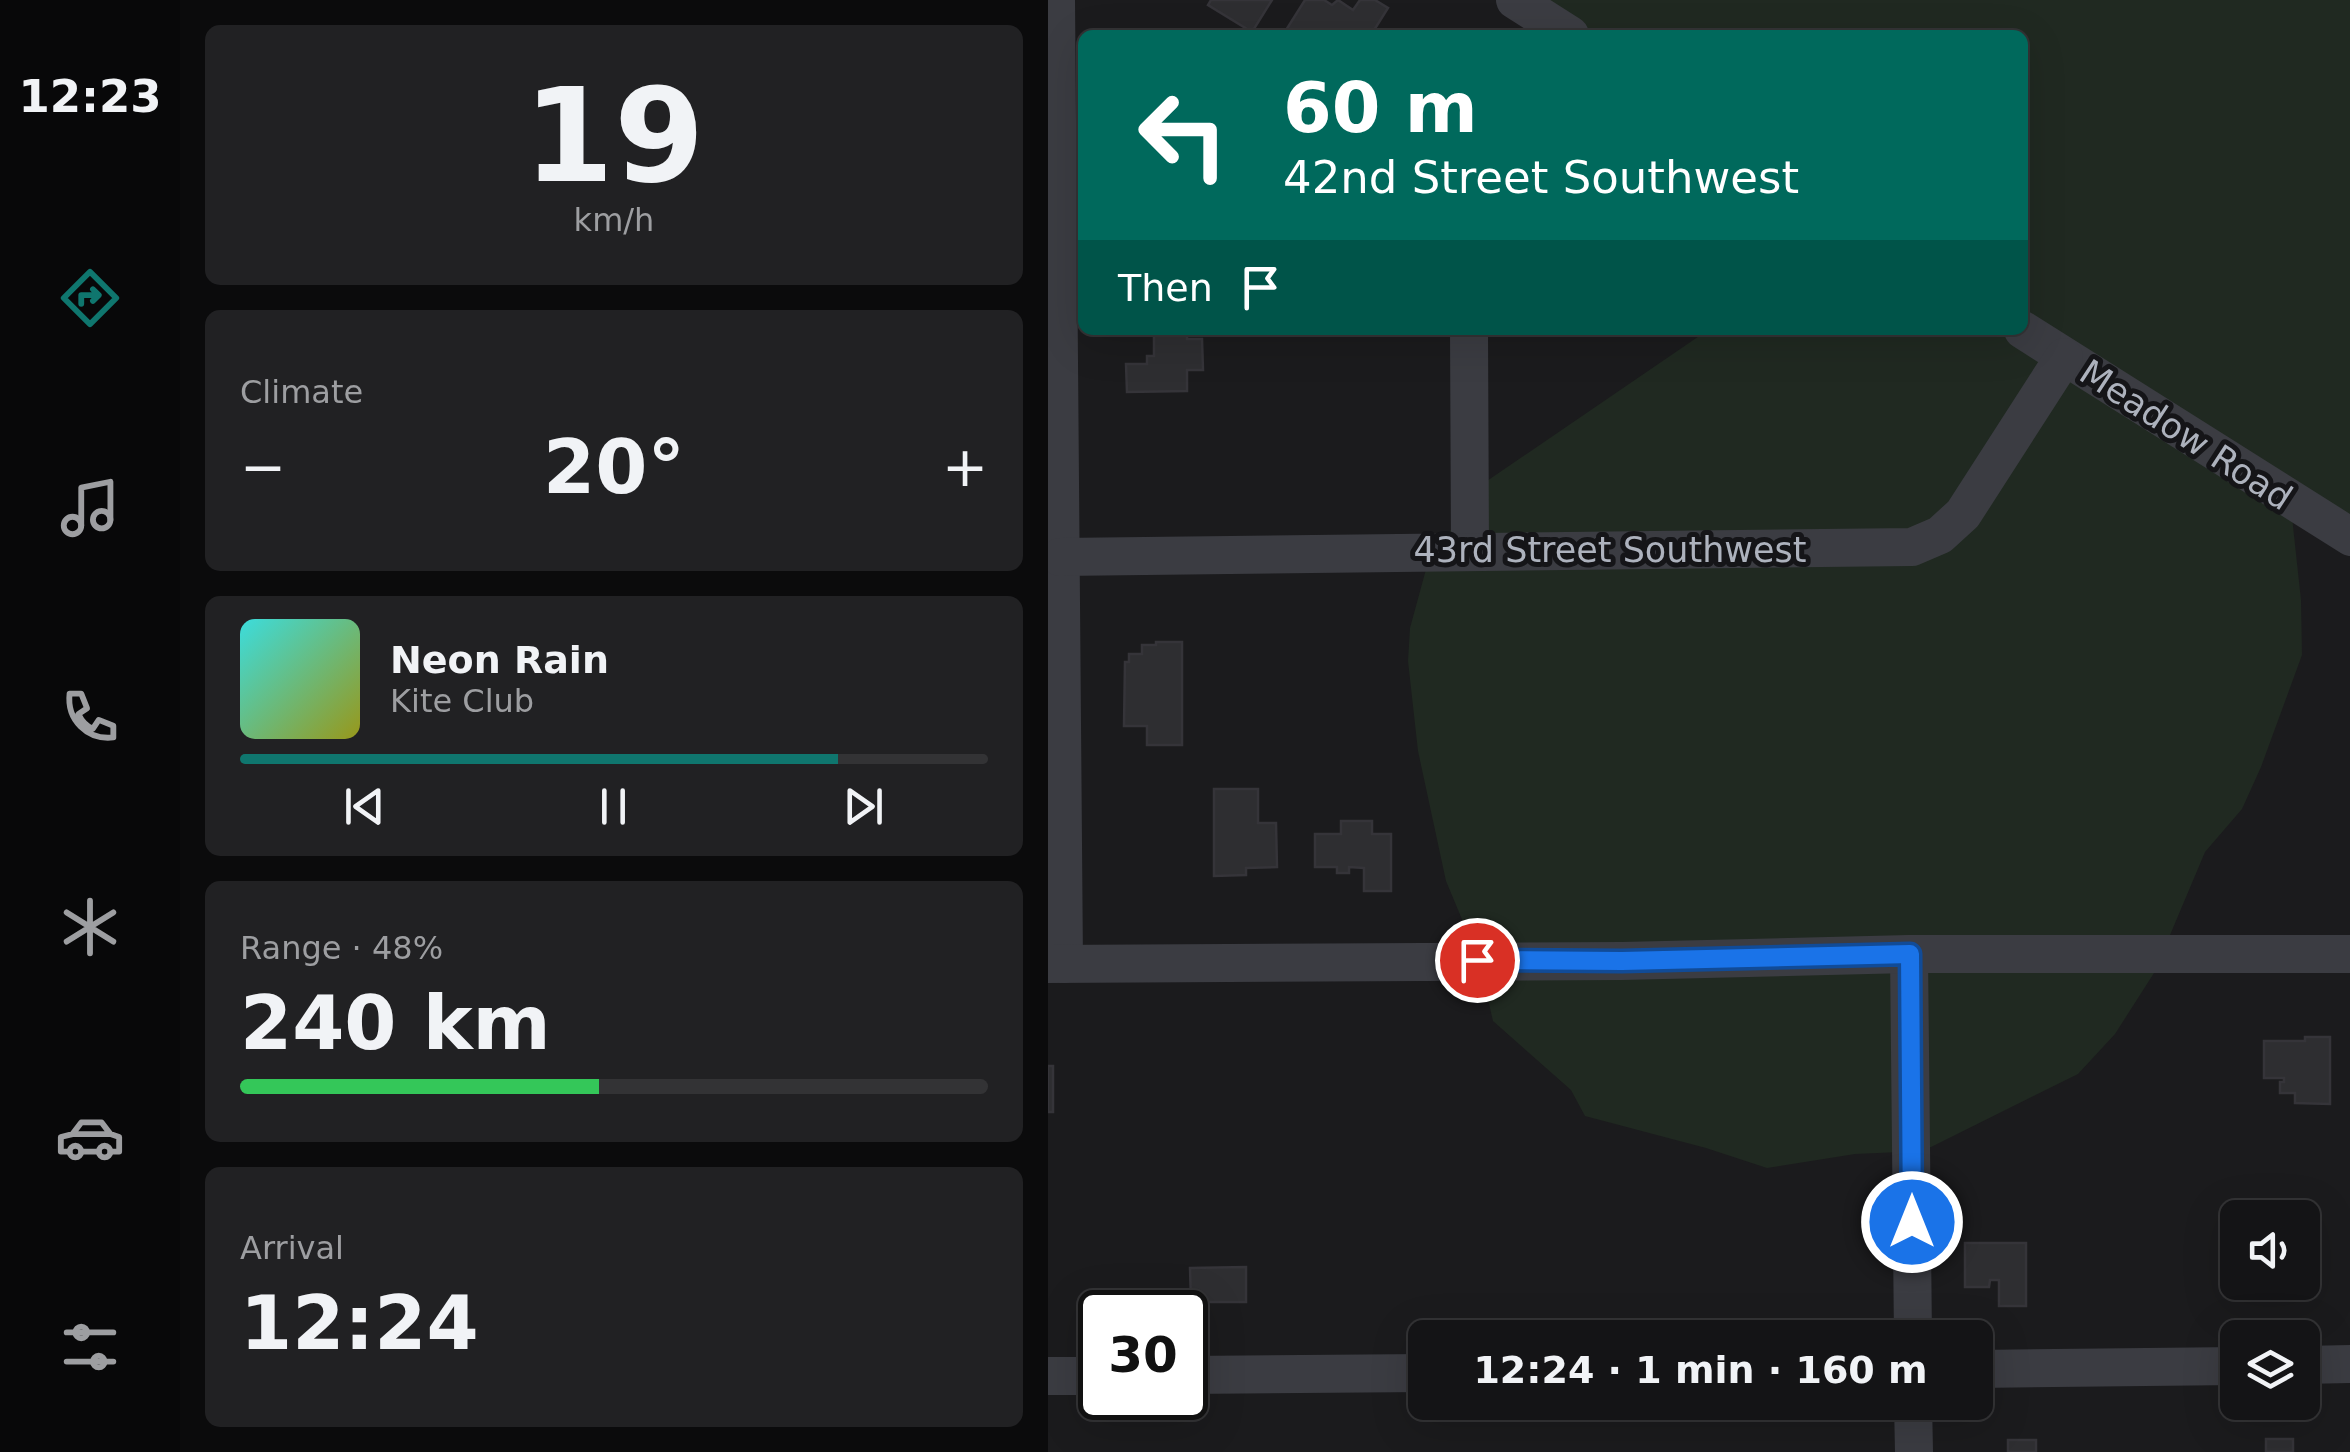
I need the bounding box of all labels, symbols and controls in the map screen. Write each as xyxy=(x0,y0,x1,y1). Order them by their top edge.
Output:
text: 19 xyxy=(524,60,704,212)
text: 60 m xyxy=(1283,67,1478,149)
text: 12:23 xyxy=(18,70,162,123)
icon: left xyxy=(1118,70,1248,200)
text: 42nd Street Southwest xyxy=(1283,151,1799,204)
text: km/h xyxy=(574,201,654,239)
icon: arrive xyxy=(1233,260,1288,315)
icon: directions xyxy=(55,263,125,333)
text: Then xyxy=(1118,266,1213,310)
street label: Meadow Road xyxy=(2073,352,2299,518)
text: Climate xyxy=(240,373,363,411)
text: 20° xyxy=(543,423,685,511)
text: − xyxy=(240,435,286,499)
text: + xyxy=(942,435,988,499)
icon: music xyxy=(55,473,125,543)
street label: 43rd Street Southwest xyxy=(1414,530,1806,570)
text: Neon Rain xyxy=(390,638,609,682)
icon: phone xyxy=(55,682,125,752)
text: Kite Club xyxy=(390,682,534,720)
icon: previous xyxy=(337,779,392,834)
icon: pause xyxy=(586,779,641,834)
icon: next xyxy=(836,779,891,834)
icon: climate xyxy=(55,892,125,962)
pin xyxy=(1435,918,1520,1003)
text: Range · 48% xyxy=(240,929,443,967)
icon: arrive xyxy=(1450,933,1505,988)
text: 240 km xyxy=(240,979,551,1067)
icon: car xyxy=(55,1102,125,1172)
position arrow xyxy=(1860,1170,1964,1274)
map controls xyxy=(2220,1200,2320,1420)
button: sound xyxy=(2220,1200,2320,1300)
text: Arrival xyxy=(240,1229,344,1267)
text: 12:24 xyxy=(240,1279,479,1367)
speed limit sign: 30 xyxy=(1078,1290,1208,1420)
icon: filters xyxy=(55,1312,125,1382)
button: layers xyxy=(2220,1320,2320,1420)
text: 12:24 · 1 min · 160 m xyxy=(1473,1348,1928,1392)

